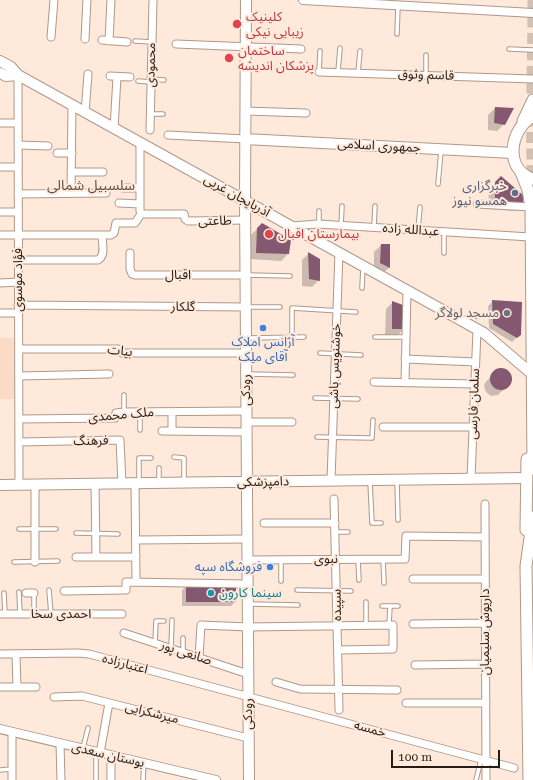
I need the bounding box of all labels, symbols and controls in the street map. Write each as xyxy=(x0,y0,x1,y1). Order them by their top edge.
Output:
place label: کلینیک زیبایی نیکی xyxy=(246,9,304,40)
marker: کلینیک زیبایی نیکی xyxy=(231,18,243,30)
street label: محمودی xyxy=(143,42,159,88)
place label: ساختمان پزشکان اندیشه xyxy=(238,43,314,74)
marker: ساختمان پزشکان اندیشه xyxy=(223,52,235,64)
street label: قاسم وثوق xyxy=(398,66,454,84)
street label: جمهوری اسلامی xyxy=(337,136,421,156)
street label: آذربایجان غربی xyxy=(201,171,273,221)
district label: سلسبیل شمالی xyxy=(47,178,135,194)
place label: خبرگزاری همسو نیوز xyxy=(452,178,507,209)
marker: خبرگزاری همسو نیوز xyxy=(510,188,520,198)
street label: طاعتی xyxy=(198,213,232,229)
street label: عبدالله زاده xyxy=(382,220,440,240)
place label: بیمارستان اقبال xyxy=(278,226,359,242)
marker: بیمارستان اقبال xyxy=(263,228,275,240)
street label: فؤاد موسوی xyxy=(10,248,26,312)
street label: اقبال xyxy=(165,267,191,283)
street label: گلکار xyxy=(171,299,195,315)
place label: مسجد لولاگر xyxy=(435,305,499,321)
marker: مسجد لولاگر xyxy=(502,308,512,318)
marker: آژانس املاک آقای ملِک xyxy=(258,323,268,333)
street label: خوشنویس باشی xyxy=(326,323,344,409)
place label: آژانس املاک آقای ملِک xyxy=(232,334,294,365)
street label: بیات xyxy=(107,342,133,360)
street label: سلمان فارسی xyxy=(465,368,483,440)
street label: رودکی xyxy=(238,374,254,406)
street label: ملک محمدی xyxy=(87,404,155,426)
street label: فرهنگ xyxy=(73,433,109,449)
street label: دامپزشکی xyxy=(237,474,289,490)
street label: نبوی xyxy=(314,551,338,567)
place label: فروشگاه سپه xyxy=(195,559,262,575)
marker: فروشگاه سپه xyxy=(265,562,275,572)
place label: سینما کارون xyxy=(219,585,282,601)
marker: سینما کارون xyxy=(206,588,216,598)
street label: سپیده xyxy=(329,589,345,621)
street label: داریوش سلیمیان xyxy=(477,589,493,675)
street label: احمدی سخا xyxy=(31,606,91,622)
street label: صانعی پور xyxy=(158,637,214,669)
street label: اعتبارزاده xyxy=(101,650,149,678)
street label: رودکی xyxy=(240,698,256,730)
street label: میرشکرایی xyxy=(124,699,180,727)
street label: خمسه xyxy=(352,717,388,741)
street label: بوستان سعدی xyxy=(70,739,146,771)
scale bar xyxy=(393,742,502,768)
text: 100 m xyxy=(398,750,432,764)

